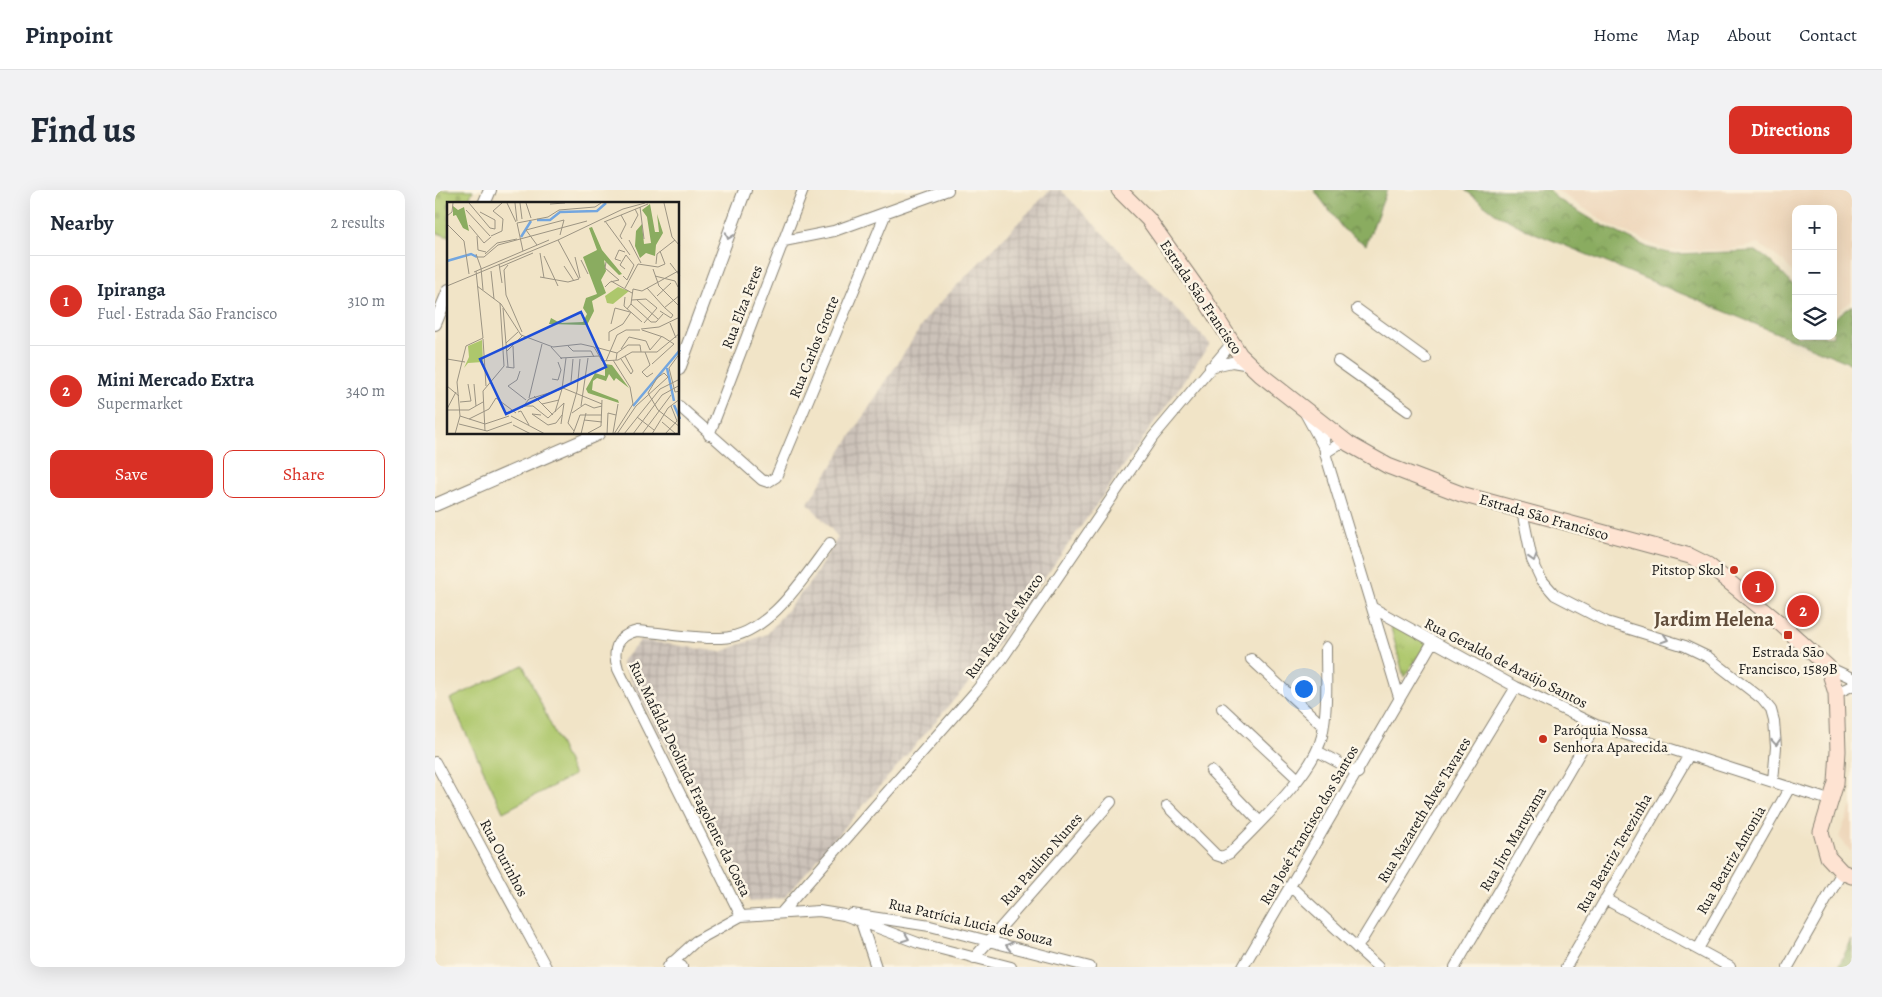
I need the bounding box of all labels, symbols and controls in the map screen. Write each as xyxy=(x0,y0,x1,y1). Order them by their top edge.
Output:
text: Pinpoint xyxy=(25,19,113,51)
text: Home xyxy=(1593,23,1638,47)
text: Map xyxy=(1666,23,1699,47)
text: About xyxy=(1727,23,1771,47)
text: Contact xyxy=(1799,23,1857,47)
text: Find us xyxy=(30,106,136,154)
button: Directions xyxy=(1729,106,1852,154)
inset map xyxy=(447,202,680,435)
map controls xyxy=(1792,205,1837,340)
button: + xyxy=(1792,205,1837,250)
text: Nearby xyxy=(50,209,113,237)
text: 2 results xyxy=(330,212,385,234)
one-way arrow xyxy=(725,231,735,240)
street label: Estrada São Francisco xyxy=(1155,236,1247,358)
button: − xyxy=(1792,250,1837,295)
street label: Rua Elza Feres xyxy=(717,262,767,352)
text: Ipiranga xyxy=(97,277,166,303)
text: 1 xyxy=(63,290,69,312)
text: 310 m xyxy=(348,290,385,312)
street label: Rua Carlos Grotte xyxy=(784,293,844,401)
button: layers xyxy=(1792,295,1837,340)
text: Fuel · Estrada São Francisco xyxy=(97,303,277,325)
text: Mini Mercado Extra xyxy=(97,367,254,393)
text: 2 xyxy=(62,380,70,402)
text: 340 m xyxy=(346,380,385,402)
text: Supermarket xyxy=(97,393,183,415)
button: Save xyxy=(50,450,213,498)
button: Share xyxy=(223,450,385,498)
street label: Estrada São Francisco xyxy=(1477,489,1611,545)
one-way arrow xyxy=(1527,554,1537,562)
place label: Pitstop Skol xyxy=(1651,560,1724,580)
marker: Pitstop Skol xyxy=(1728,564,1740,576)
pin: 1 xyxy=(1742,568,1774,606)
street label: Rua Rafael de Marco xyxy=(960,569,1048,683)
pin: 2 xyxy=(1787,592,1819,630)
district label: Jardim Helena xyxy=(1654,606,1774,633)
street label: Rua Geraldo de Araújo Santos xyxy=(1421,613,1591,713)
marker: Estrada São Francisco, 1589B xyxy=(1782,629,1794,641)
one-way arrow xyxy=(1660,633,1668,643)
place label: Estrada São Francisco, 1589B xyxy=(1738,642,1838,679)
street label: Rua Mafalda Deolinda Fragolente da Costa xyxy=(624,658,756,900)
your location xyxy=(1291,676,1317,702)
place label: Paróquia Nossa Senhora Aparecida xyxy=(1553,720,1668,757)
street label: Rua Nazareth Alves Tavares xyxy=(1373,733,1475,887)
marker: Paróquia Nossa Senhora Aparecida xyxy=(1537,733,1549,745)
one-way arrow xyxy=(1770,739,1781,747)
street label: Rua José Francisco dos Santos xyxy=(1255,741,1363,909)
street label: Rua Jiro Maruyama xyxy=(1475,783,1551,895)
street label: Rua Beatriz Terezinha xyxy=(1572,790,1656,916)
street label: Rua Beatriz Antonia xyxy=(1692,802,1770,918)
street label: Rua Paulino Nunes xyxy=(995,809,1087,909)
street label: Rua Ourinhos xyxy=(475,816,533,900)
street label: Rua Patrícia Lucia de Souza xyxy=(887,893,1055,951)
one-way arrow xyxy=(901,933,909,943)
one-way arrow xyxy=(1005,942,1013,952)

